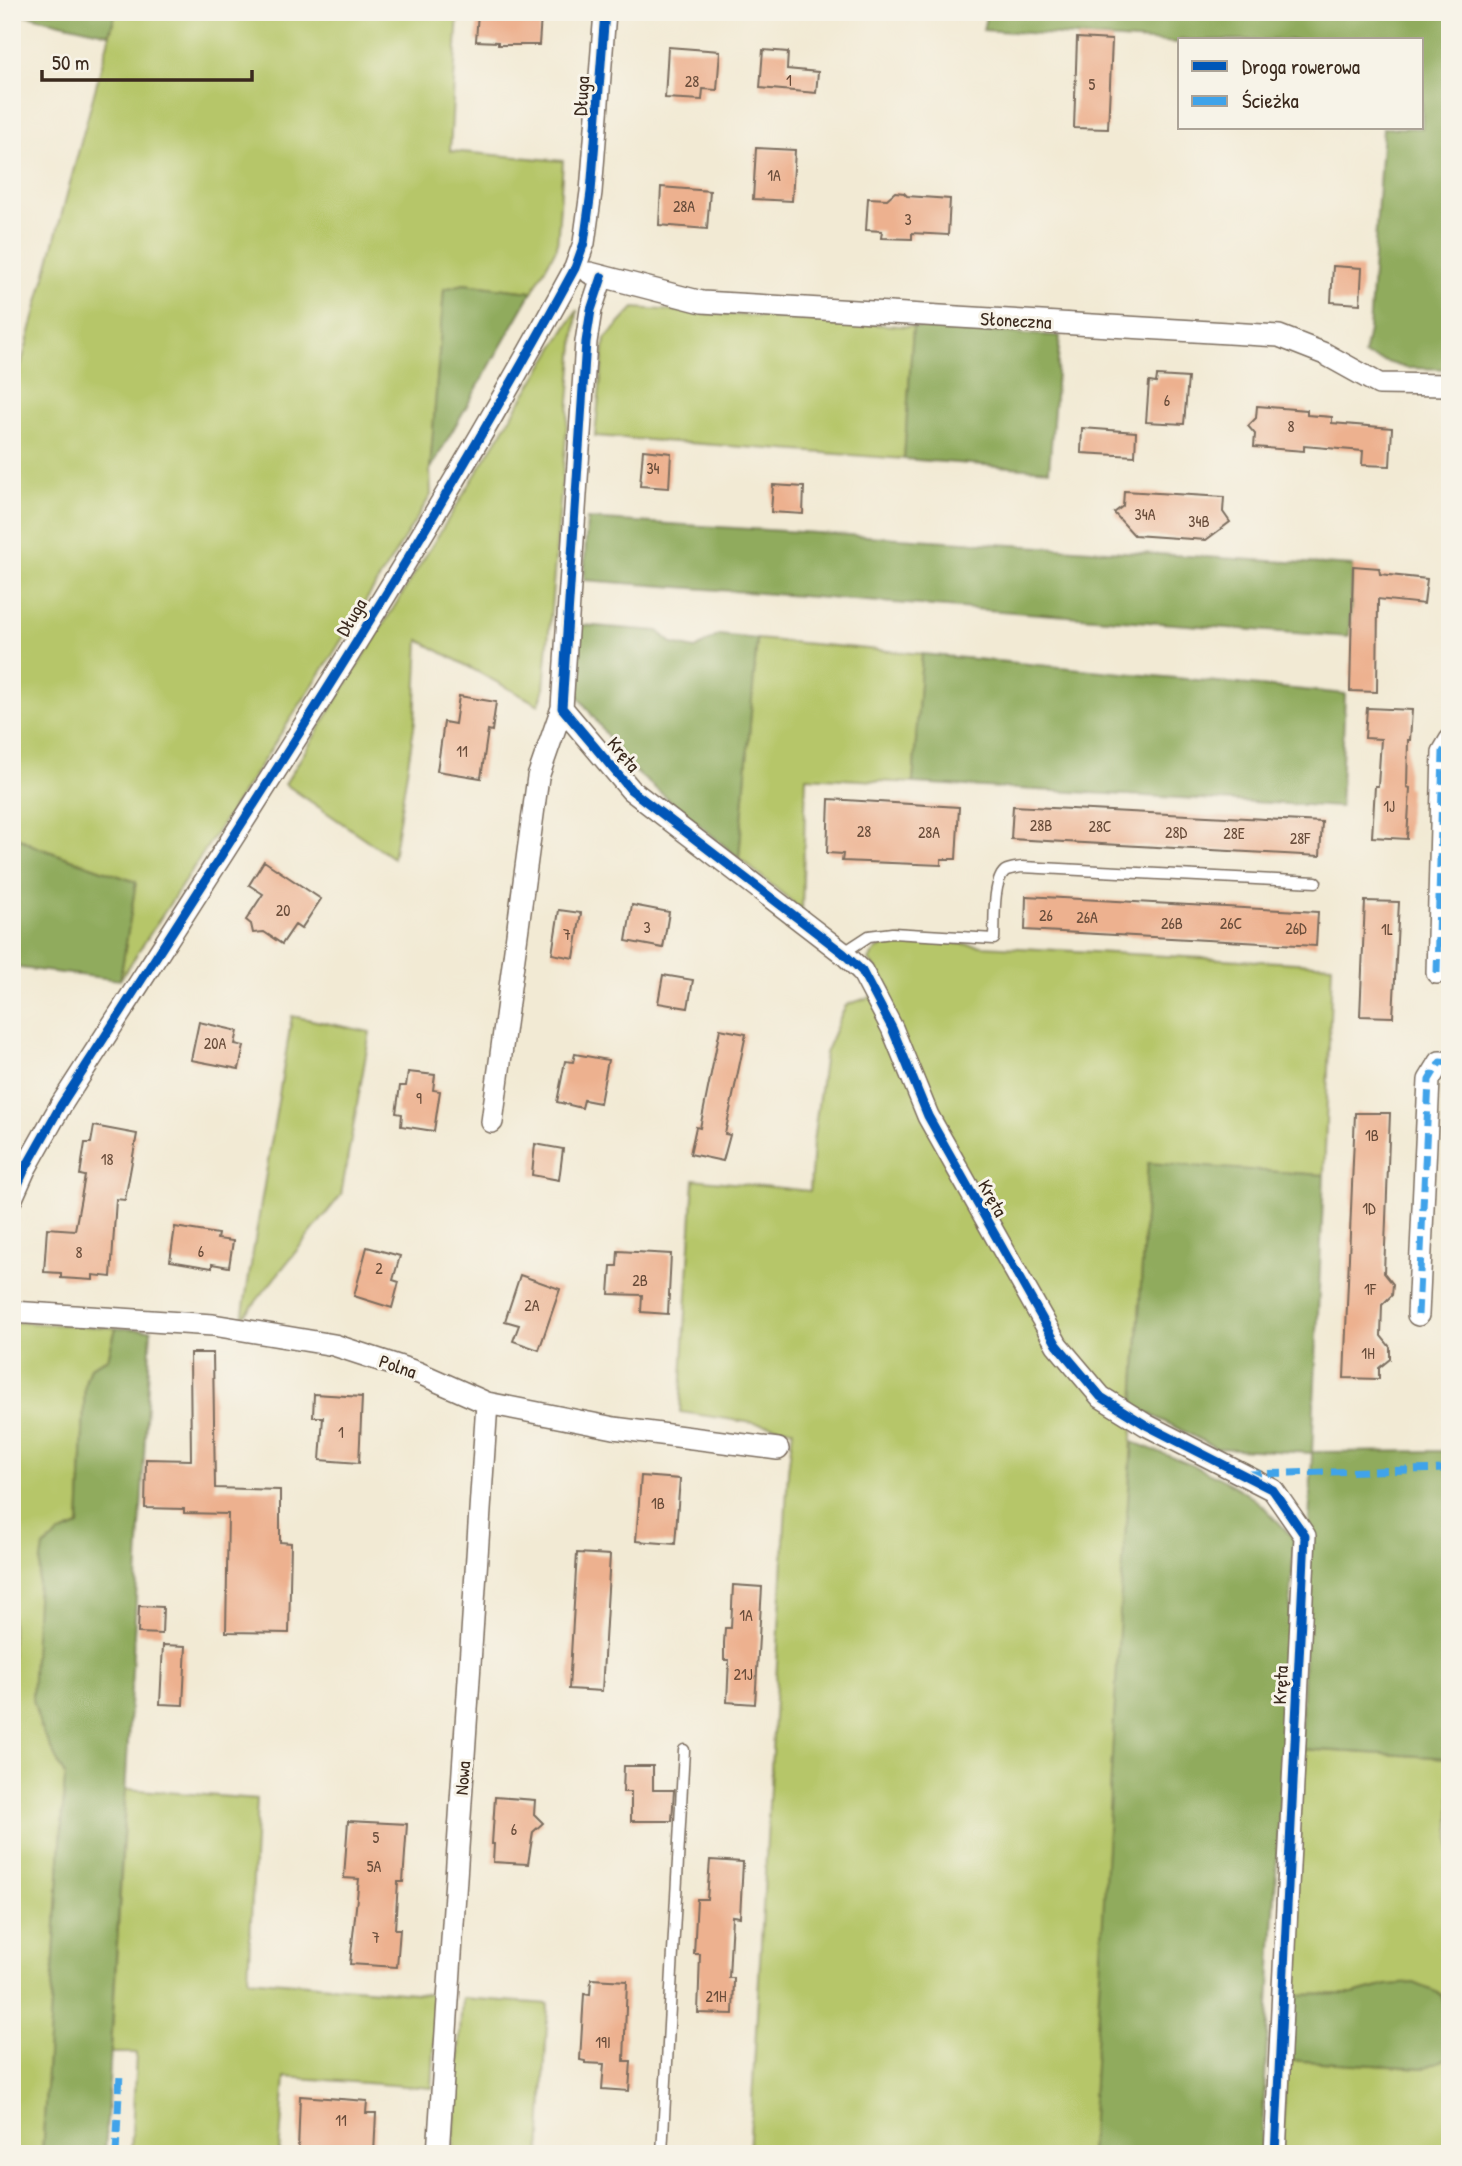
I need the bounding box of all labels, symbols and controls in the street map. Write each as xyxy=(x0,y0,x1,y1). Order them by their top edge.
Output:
scale bar xyxy=(42,38,252,82)
legend xyxy=(1178,38,1424,130)
text: 50 m xyxy=(52,48,89,77)
text: Droga rowerowa xyxy=(1242,52,1360,81)
house number: 1 xyxy=(786,69,792,91)
house number: 28 xyxy=(685,70,699,92)
house number: 5 xyxy=(1089,73,1096,95)
street label: Długa xyxy=(567,75,595,117)
text: Ścieżka xyxy=(1242,86,1299,115)
house number: 1A xyxy=(767,164,781,186)
house number: 28A xyxy=(673,195,695,217)
house number: 3 xyxy=(904,208,912,230)
street label: Słoneczna xyxy=(980,305,1053,335)
house number: 6 xyxy=(1164,389,1170,411)
house number: 8 xyxy=(1288,415,1295,437)
house number: 34 xyxy=(646,457,660,479)
house number: 34A xyxy=(1135,503,1156,525)
house number: 34B xyxy=(1188,510,1210,532)
street label: Długa xyxy=(330,593,373,641)
street label: Kręta xyxy=(602,731,647,778)
house number: 11 xyxy=(456,740,468,762)
house number: 1J xyxy=(1383,795,1395,817)
house number: 28B xyxy=(1030,814,1052,836)
house number: 28C xyxy=(1088,815,1112,837)
house number: 28 xyxy=(857,820,871,842)
house number: 28A xyxy=(918,821,940,843)
house number: 28D xyxy=(1165,821,1187,843)
house number: 28E xyxy=(1223,822,1245,844)
house number: 28F xyxy=(1290,827,1311,849)
house number: 20 xyxy=(276,899,290,921)
house number: 26 xyxy=(1039,904,1053,926)
house number: 26A xyxy=(1076,906,1098,928)
house number: 26B xyxy=(1161,912,1183,934)
house number: 26C xyxy=(1220,912,1243,934)
house number: 3 xyxy=(643,916,651,938)
house number: 26D xyxy=(1285,917,1307,939)
house number: 1L xyxy=(1381,918,1393,940)
house number: 7 xyxy=(563,923,571,945)
house number: 20A xyxy=(204,1032,226,1054)
house number: 9 xyxy=(416,1087,422,1109)
house number: 1B xyxy=(1365,1124,1379,1146)
house number: 18 xyxy=(101,1148,113,1170)
street label: Kręta xyxy=(972,1175,1014,1222)
house number: 1D xyxy=(1362,1197,1376,1219)
house number: 6 xyxy=(198,1240,204,1262)
house number: 8 xyxy=(76,1241,83,1263)
house number: 2 xyxy=(375,1257,383,1279)
house number: 2B xyxy=(632,1269,648,1291)
house number: 1F xyxy=(1364,1278,1377,1300)
house number: 2A xyxy=(524,1294,540,1316)
house number: 1H xyxy=(1361,1342,1375,1364)
street label: Polna xyxy=(376,1348,421,1385)
house number: 1 xyxy=(338,1421,344,1443)
house number: 1B xyxy=(651,1492,665,1514)
house number: 1A xyxy=(739,1604,753,1626)
house number: 21J xyxy=(733,1663,753,1685)
street label: Kręta xyxy=(1266,1664,1294,1705)
street label: Nowa xyxy=(448,1760,476,1796)
house number: 6 xyxy=(511,1818,517,1840)
house number: 5 xyxy=(373,1826,380,1848)
house number: 5A xyxy=(367,1855,381,1877)
house number: 7 xyxy=(372,1926,380,1948)
house number: 21H xyxy=(706,1985,726,2007)
house number: 19I xyxy=(595,2031,611,2053)
house number: 11 xyxy=(335,2109,347,2131)

